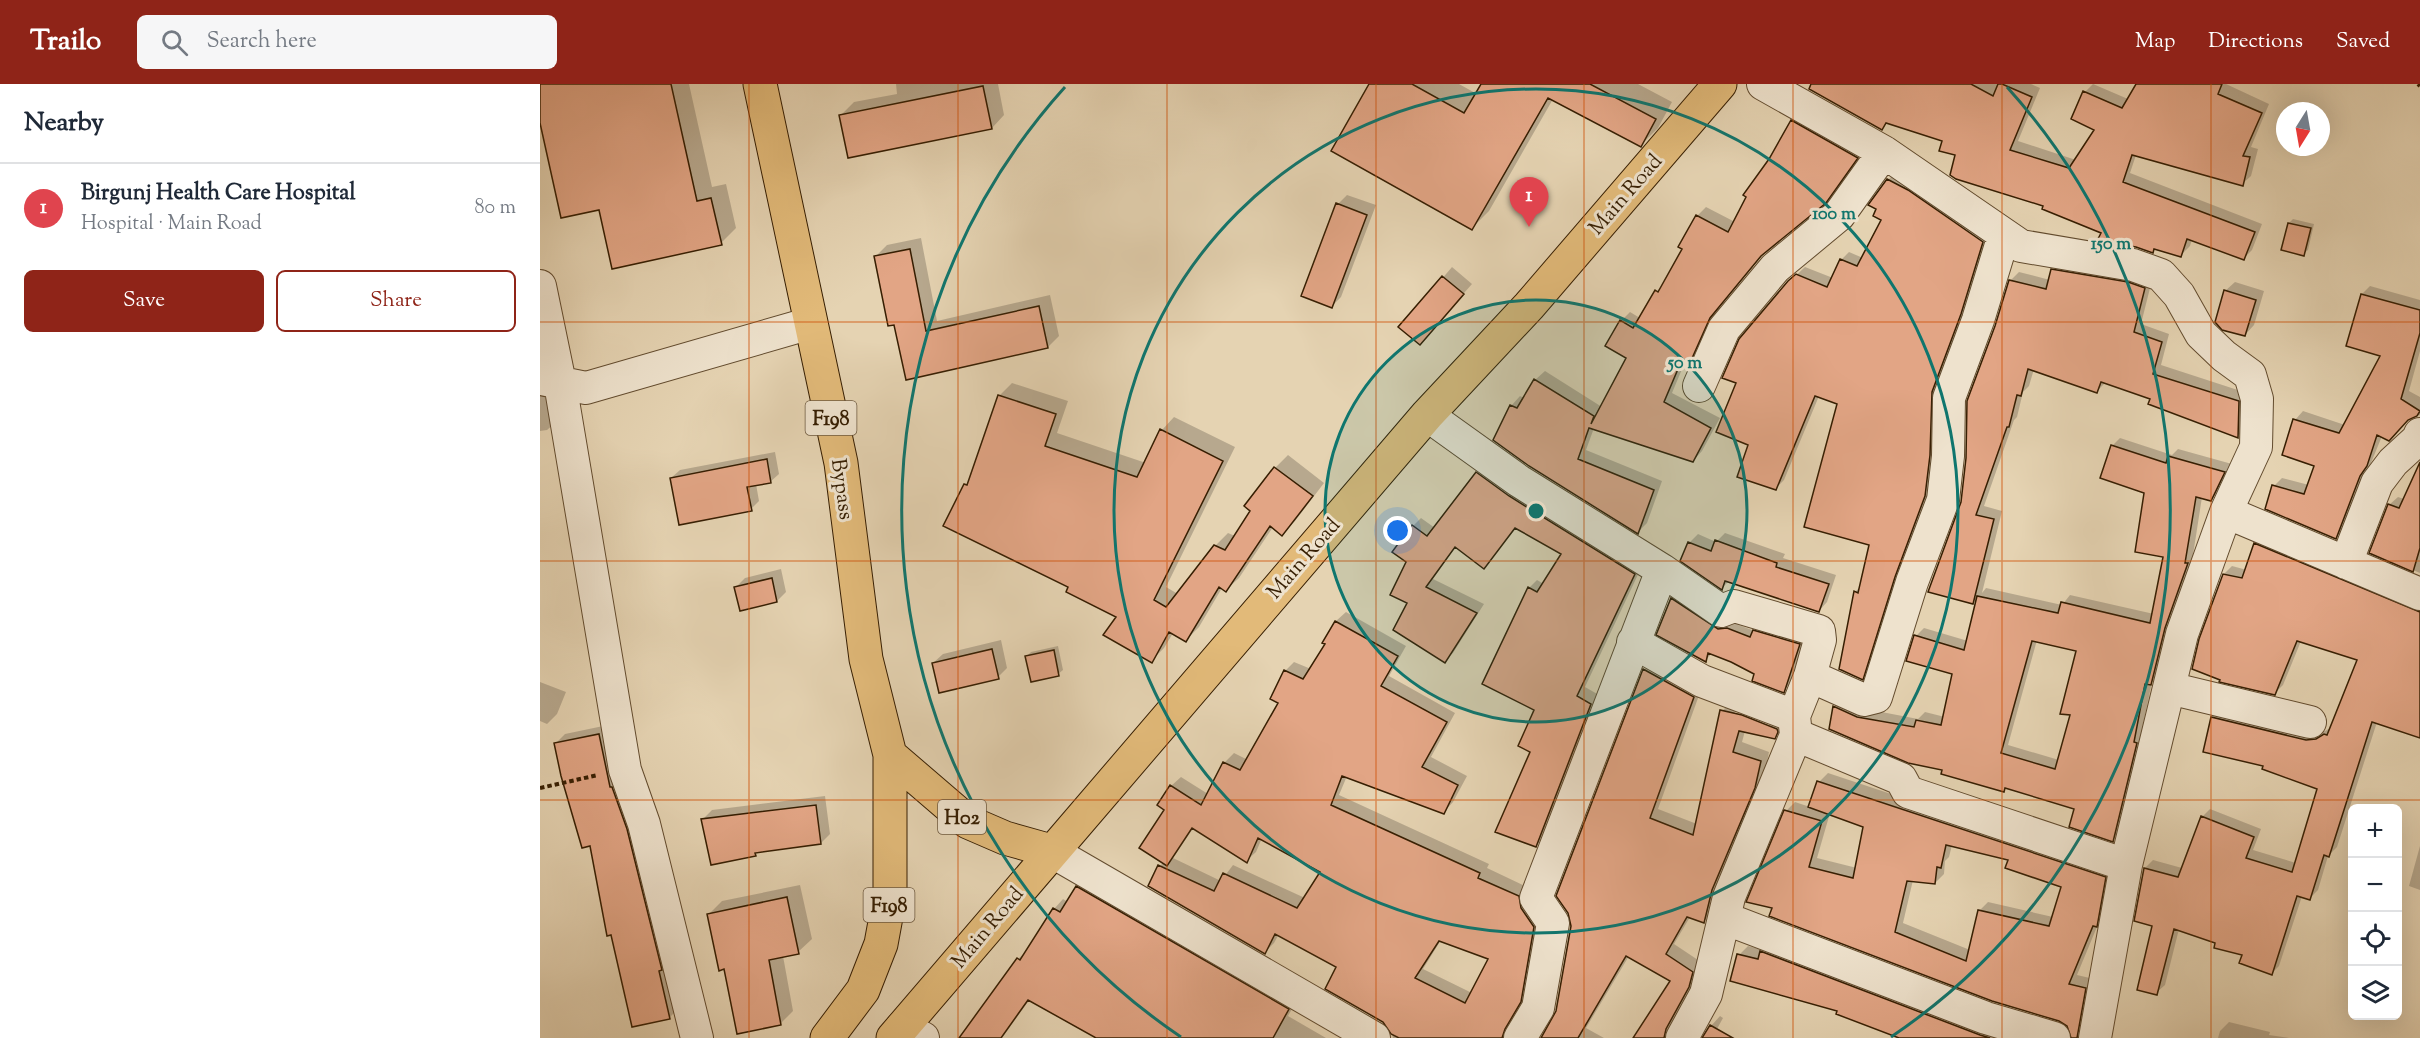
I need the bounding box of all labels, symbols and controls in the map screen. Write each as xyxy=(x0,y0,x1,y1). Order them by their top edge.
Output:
search box xyxy=(137,15,557,69)
text: Trailo xyxy=(30,22,101,62)
icon: search xyxy=(158,26,191,59)
text: Search here xyxy=(206,26,317,58)
text: Map xyxy=(2135,27,2175,57)
text: Directions xyxy=(2208,27,2303,57)
text: Saved xyxy=(2336,27,2390,57)
north arrow xyxy=(2276,102,2330,156)
text: Nearby xyxy=(24,105,104,142)
street label: Main Road xyxy=(1583,148,1670,243)
text: Birgunj Health Care Hospital xyxy=(81,178,356,210)
pin: 1 xyxy=(1510,178,1548,227)
text: 1 xyxy=(40,194,47,223)
text: 80 m xyxy=(475,194,516,223)
text: 100 m xyxy=(1812,202,1856,228)
text: Hospital · Main Road xyxy=(81,210,262,239)
text: 150 m xyxy=(2091,232,2131,258)
button: Save xyxy=(24,270,264,332)
button: Share xyxy=(276,270,516,332)
text: 50 m xyxy=(1666,351,1702,377)
road number: F198 xyxy=(806,401,856,435)
street label: Bypass xyxy=(822,457,860,522)
centre of rings xyxy=(1526,501,1546,521)
street label: Main Road xyxy=(1261,512,1348,607)
your location xyxy=(1383,516,1412,545)
road number: H02 xyxy=(938,800,986,834)
map controls xyxy=(2348,804,2402,1020)
button: + xyxy=(2348,804,2402,858)
button: − xyxy=(2348,858,2402,912)
street label: Main Road xyxy=(945,881,1032,976)
road number: F198 xyxy=(864,888,914,922)
button: locate xyxy=(2348,912,2402,966)
button: layers xyxy=(2348,966,2402,1020)

